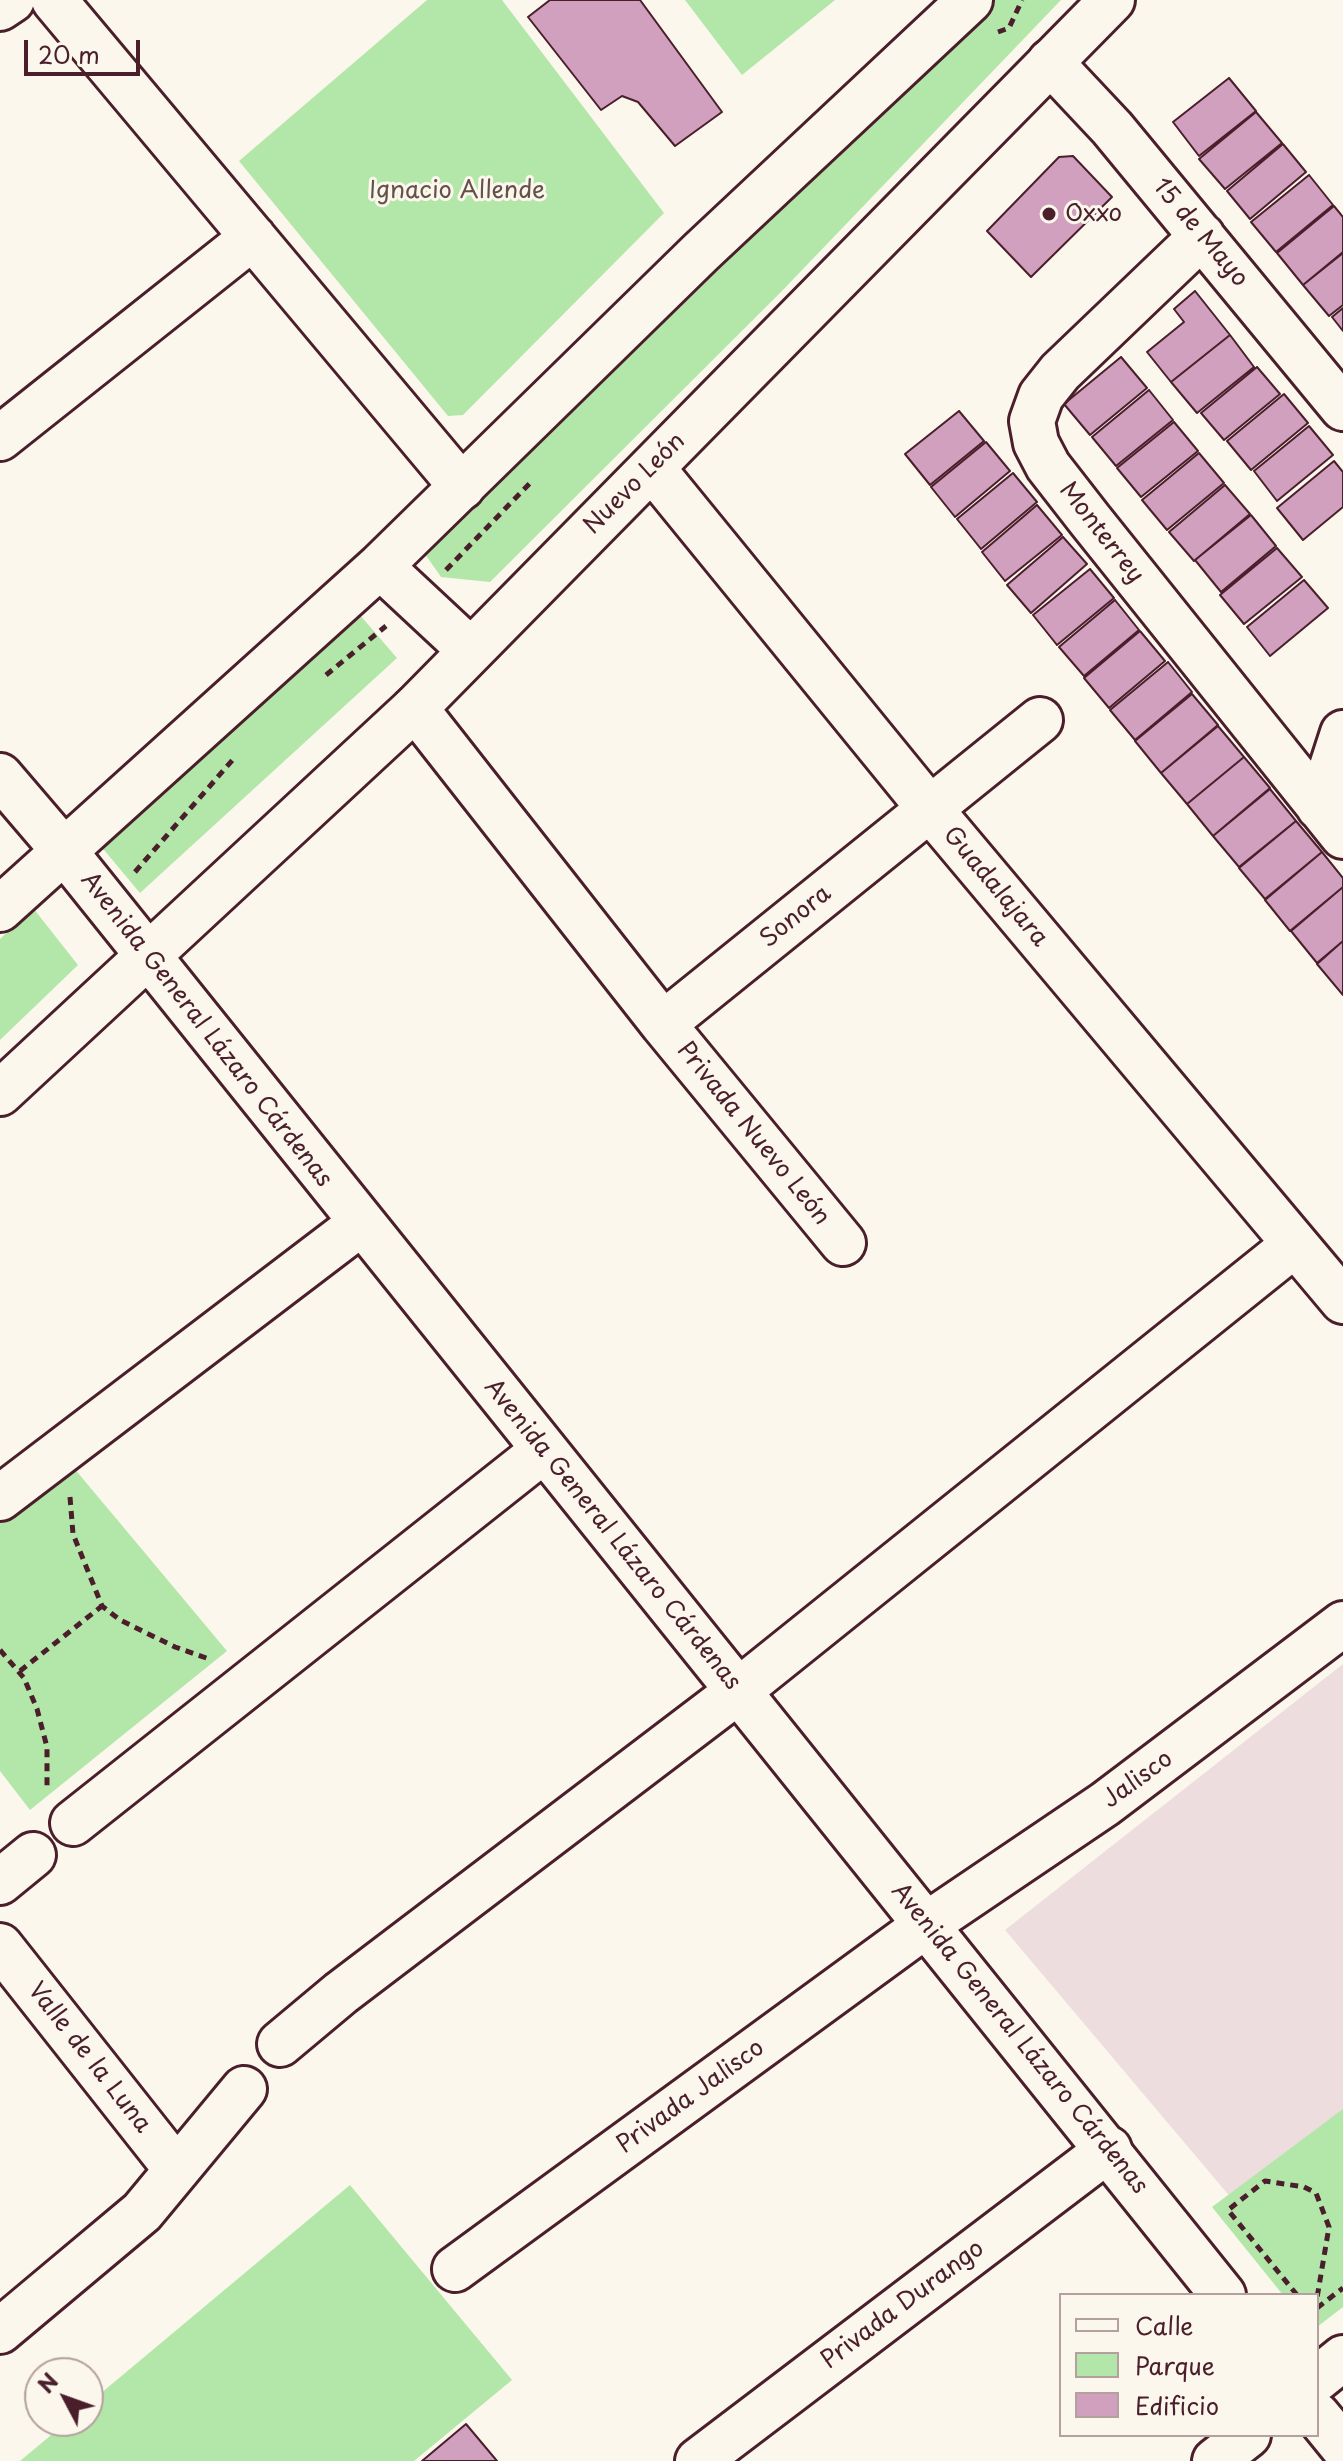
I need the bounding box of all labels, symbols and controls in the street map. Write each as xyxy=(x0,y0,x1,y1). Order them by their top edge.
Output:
scale bar xyxy=(28,24,144,74)
text: 20 m xyxy=(38,36,100,72)
street label: 15 de Mayo xyxy=(1146,173,1254,293)
park label: Ignacio Allende xyxy=(369,177,545,205)
place label: Oxxo xyxy=(1065,200,1122,228)
marker: Oxxo xyxy=(1040,205,1058,223)
street label: Nuevo León xyxy=(578,427,692,541)
street label: Monterrey xyxy=(1053,477,1149,589)
street label: Guadalajara xyxy=(937,821,1053,953)
street label: Avenida General Lázaro Cárdenas xyxy=(74,867,338,1193)
street label: Sonora xyxy=(755,880,837,954)
street label: Privada Nuevo León xyxy=(670,1037,836,1231)
street label: Avenida General Lázaro Cárdenas xyxy=(478,1374,746,1696)
street label: Jalisco xyxy=(1097,1745,1179,1815)
street label: Avenida General Lázaro Cárdenas xyxy=(885,1878,1153,2200)
street label: Valle de la Luna xyxy=(21,1977,157,2139)
street label: Privada Jalisco xyxy=(612,2034,770,2160)
street label: Privada Durango xyxy=(816,2234,990,2376)
legend xyxy=(1059,2293,1319,2437)
text: Calle xyxy=(1135,2307,1193,2343)
text: Parque xyxy=(1135,2347,1215,2383)
north arrow xyxy=(24,2357,104,2437)
text: N xyxy=(29,2365,65,2400)
text: Edificio xyxy=(1135,2387,1219,2423)

